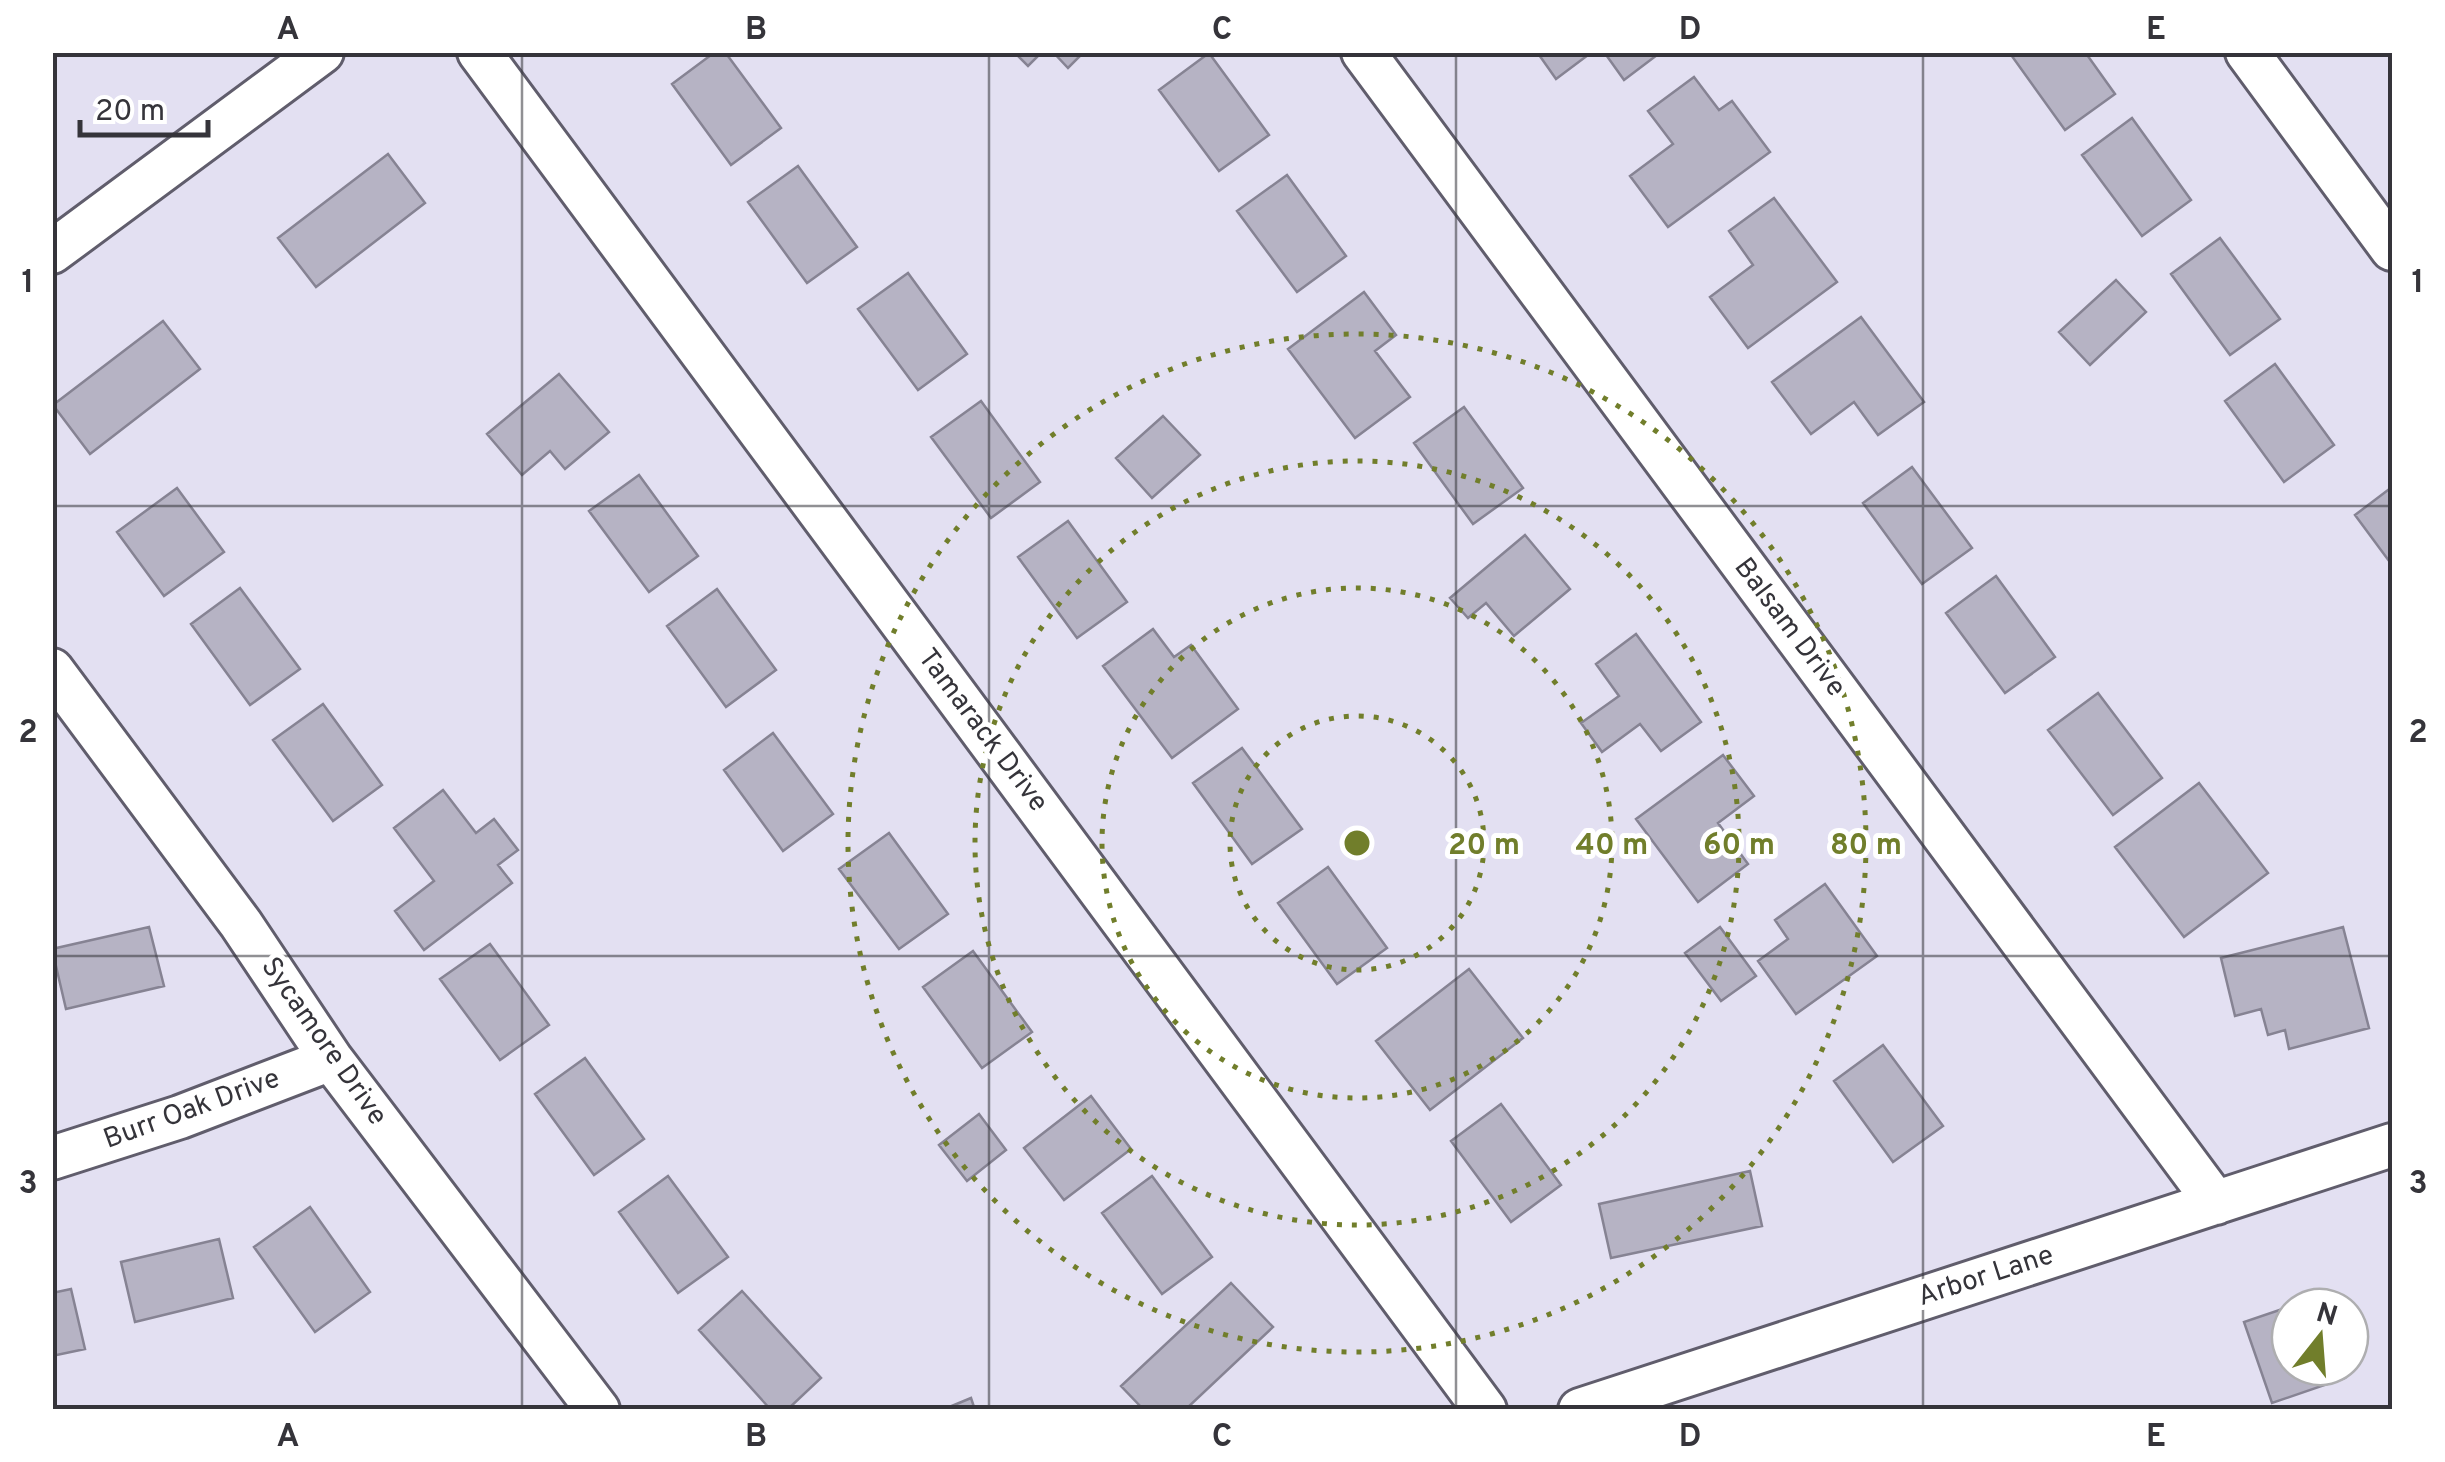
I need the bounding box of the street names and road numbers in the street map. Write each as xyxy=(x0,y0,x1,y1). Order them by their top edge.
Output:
street label: Balsam Drive xyxy=(1725,551,1853,705)
street label: Tamarack Drive xyxy=(909,642,1055,820)
street label: Sycamore Drive xyxy=(252,951,394,1133)
street label: Burr Oak Drive xyxy=(99,1061,285,1159)
street label: Arbor Lane xyxy=(1913,1238,2059,1316)

